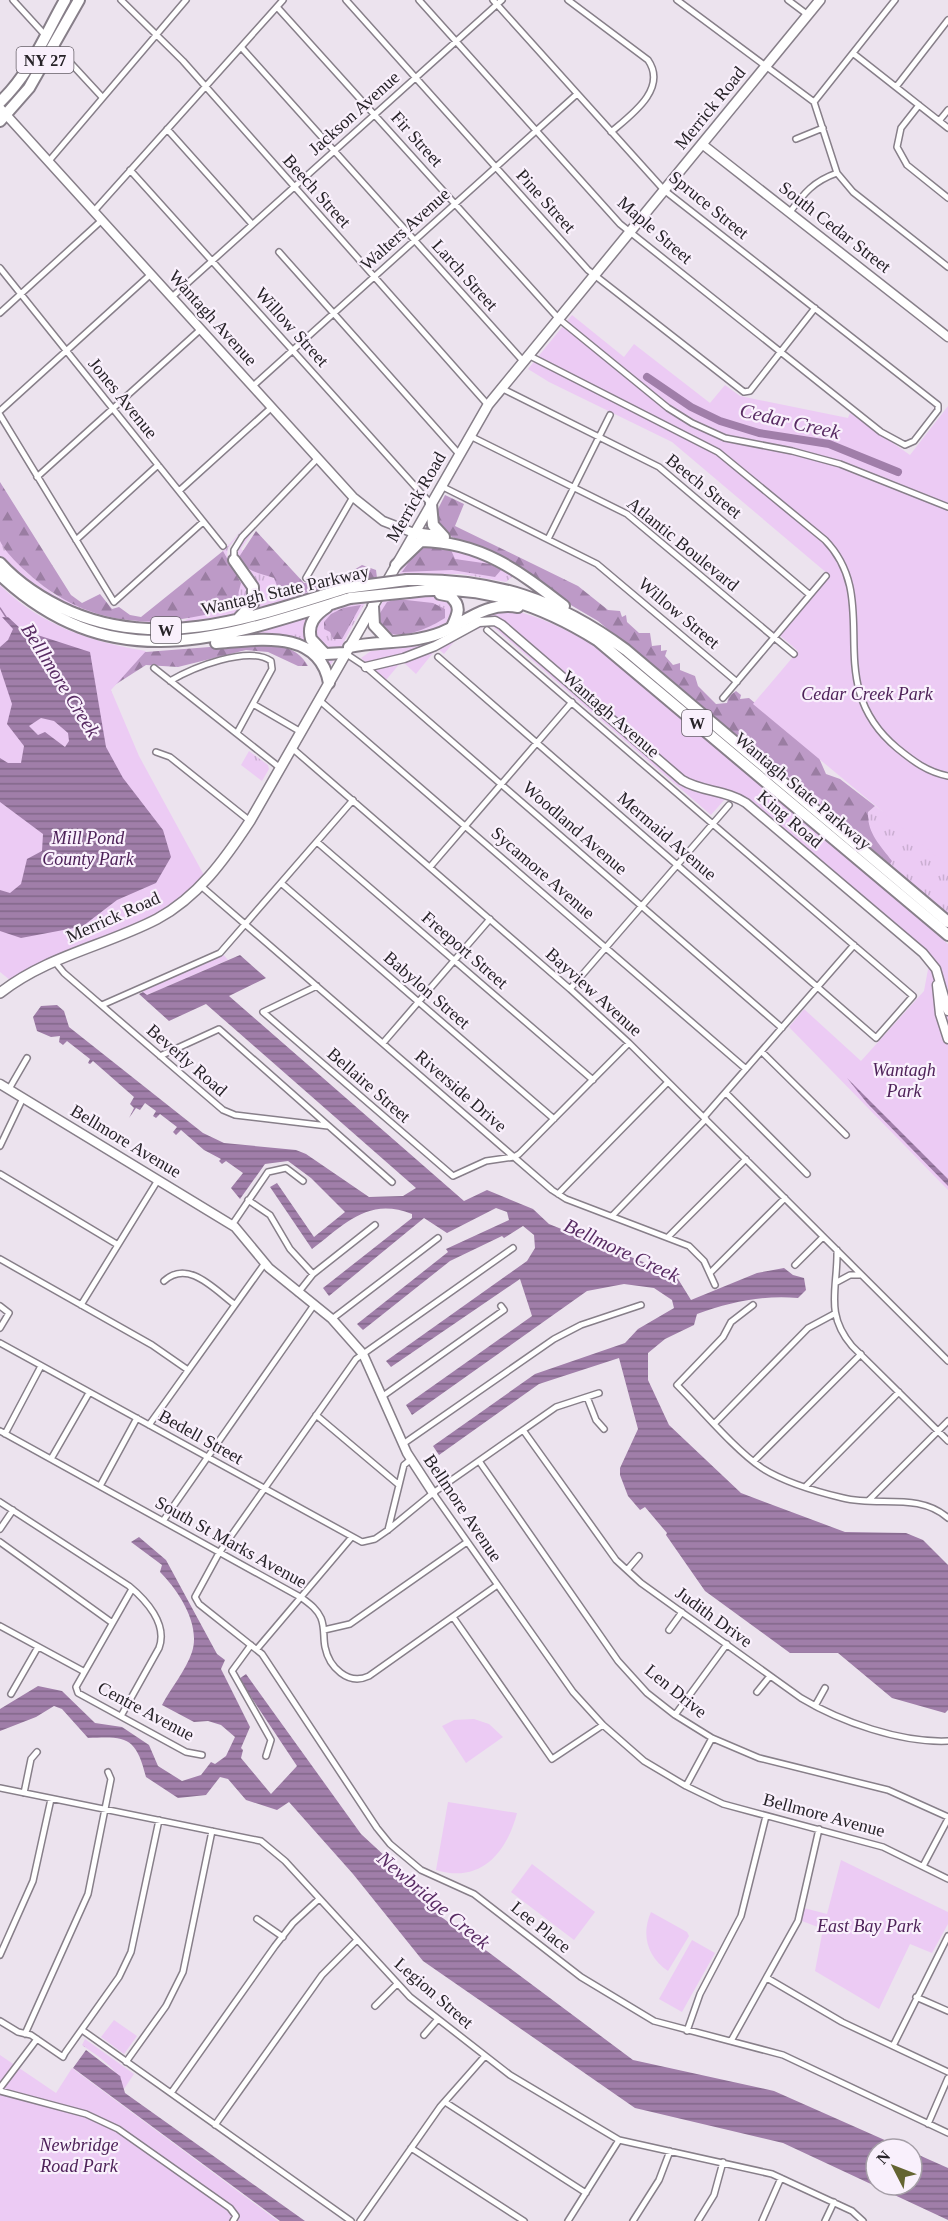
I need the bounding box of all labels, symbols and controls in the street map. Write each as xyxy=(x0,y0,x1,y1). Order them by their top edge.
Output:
road number: NY 27 xyxy=(16,47,74,73)
street label: Merrick Road xyxy=(671,63,749,153)
street label: Jackson Avenue xyxy=(305,67,403,159)
street label: Fir Street xyxy=(387,107,447,171)
street label: Beech Street xyxy=(279,150,355,232)
street label: Pine Street xyxy=(512,165,580,237)
street label: Spruce Street xyxy=(665,167,753,243)
street label: South Cedar Street xyxy=(775,177,895,277)
street label: Walters Avenue xyxy=(356,184,454,274)
street label: Maple Street xyxy=(614,192,696,268)
street label: Larch Street xyxy=(428,235,502,315)
street label: Wantagh Avenue xyxy=(165,266,261,370)
street label: Willow Street xyxy=(251,283,333,371)
street label: Jones Avenue xyxy=(84,354,162,442)
water label: Cedar Creek xyxy=(738,399,843,443)
street label: Merrick Road xyxy=(382,448,450,546)
street label: Beech Street xyxy=(662,449,746,523)
street label: Atlantic Boulevard xyxy=(623,493,743,595)
street label: Wantagh State Parkway xyxy=(199,561,371,619)
street label: Willow Street xyxy=(634,573,724,653)
road number: W xyxy=(151,617,181,643)
water label: Belllmore Creek xyxy=(17,619,105,742)
street label: Wantagh Avenue xyxy=(559,667,663,761)
park label: Cedar Creek Park xyxy=(801,684,934,704)
road number: W xyxy=(682,710,712,736)
street label: Wantagh State Parkway xyxy=(731,728,875,854)
street label: Woodland Avenue xyxy=(519,777,631,879)
street label: King Road xyxy=(754,786,826,852)
street label: Mermaid Avenue xyxy=(614,788,720,884)
street label: Sycamore Avenue xyxy=(487,823,599,923)
park label: Mill Pond County Park xyxy=(42,828,135,869)
street label: Merrick Road xyxy=(63,887,163,947)
street label: Freeport Street xyxy=(418,907,512,993)
street label: Bayview Avenue xyxy=(542,944,646,1040)
street label: Babylon Street xyxy=(380,947,474,1033)
street label: Beverly Road xyxy=(143,1020,231,1100)
street label: Bellaire Street xyxy=(323,1044,415,1126)
street label: Riverside Drive xyxy=(411,1046,511,1136)
park label: Wantagh Park xyxy=(872,1060,936,1101)
street label: Bellmore Avenue xyxy=(67,1100,185,1182)
water label: Bellmore Creek xyxy=(561,1214,684,1287)
street label: Bedell Street xyxy=(155,1406,247,1468)
street label: Bellmore Avenue xyxy=(420,1451,506,1565)
street label: South St Marks Avenue xyxy=(152,1492,310,1592)
street label: Judith Drive xyxy=(672,1583,756,1651)
street label: Len Drive xyxy=(641,1660,711,1722)
street label: Centre Avenue xyxy=(94,1677,198,1745)
street label: Bellmore Avenue xyxy=(761,1789,887,1841)
water label: Newbridge Creek xyxy=(372,1846,495,1955)
street label: Lee Place xyxy=(507,1897,575,1957)
park label: East Bay Park xyxy=(816,1916,922,1936)
street label: Legion Street xyxy=(391,1953,477,2033)
park label: Newbridge Road Park xyxy=(39,2135,119,2176)
north arrow xyxy=(864,2137,924,2197)
text: N xyxy=(873,2147,894,2167)

